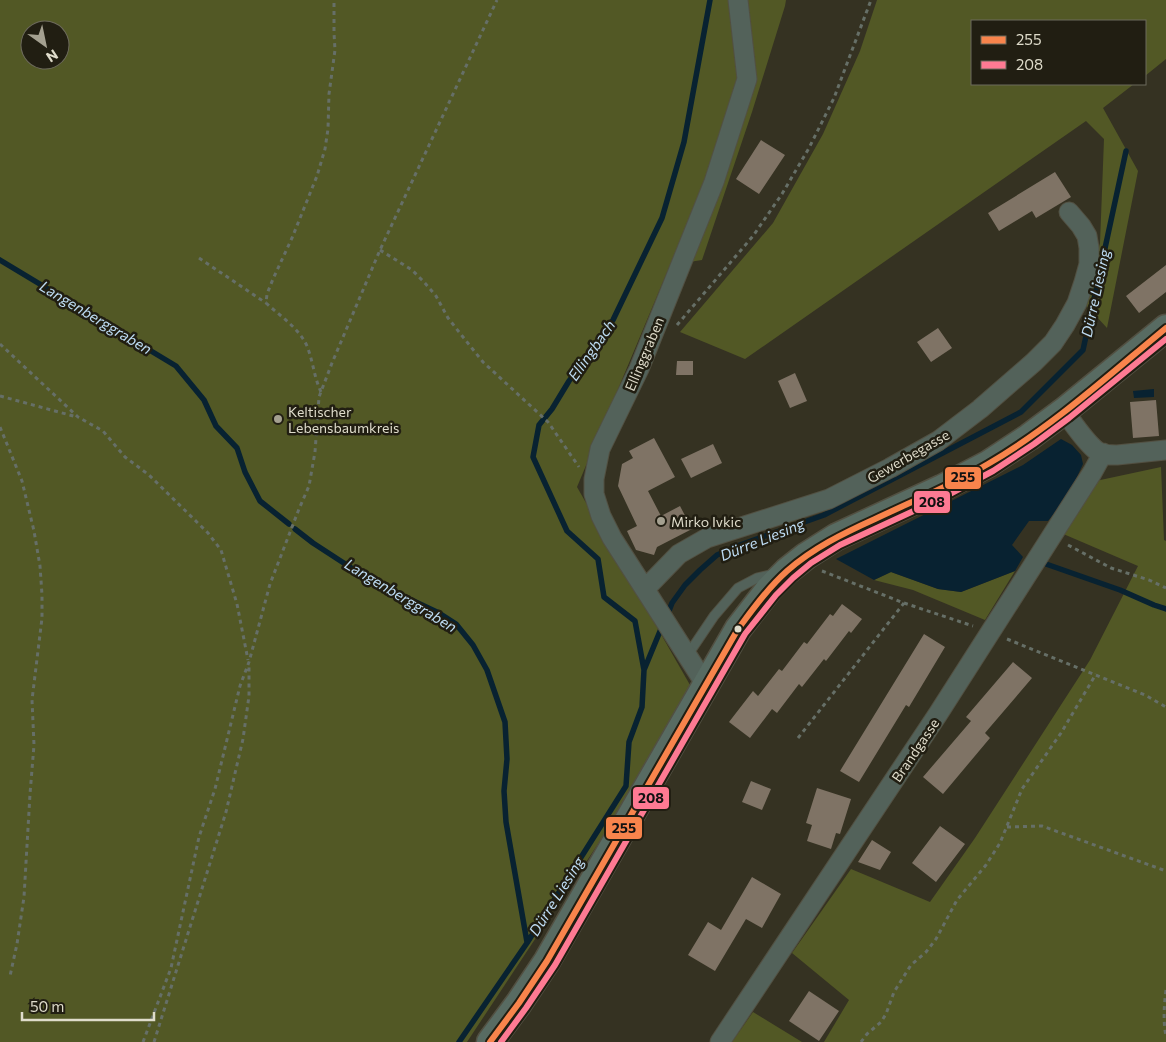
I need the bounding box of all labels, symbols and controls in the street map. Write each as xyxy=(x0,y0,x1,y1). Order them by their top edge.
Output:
north arrow xyxy=(20,20,70,70)
legend xyxy=(971,20,1146,85)
text: 255 xyxy=(1016,30,1042,48)
text: N xyxy=(43,46,61,66)
text: 208 xyxy=(1016,55,1043,73)
water label: Dürre Liesing xyxy=(1077,246,1113,339)
water label: Langenberggraben xyxy=(37,276,155,358)
street label: Ellinggraben xyxy=(621,314,667,394)
water label: Ellingbach xyxy=(564,316,618,384)
place label: Keltischer Lebensbaumkreis xyxy=(288,403,399,436)
marker: Keltischer Lebensbaumkreis xyxy=(272,413,284,425)
street label: Gewerbegasse xyxy=(864,426,952,486)
line badge: 255 xyxy=(944,466,982,490)
text: 255 xyxy=(951,468,975,485)
line badge: 208 xyxy=(913,490,951,514)
text: 208 xyxy=(919,493,945,510)
place label: Mirko Ivkic xyxy=(671,513,741,530)
water label: Dürre Liesing xyxy=(717,514,808,564)
marker: Mirko Ivkic xyxy=(655,515,667,527)
water label: Langenberggraben xyxy=(342,554,460,636)
unlabelled marker xyxy=(733,624,743,634)
street label: Brandgasse xyxy=(888,715,942,785)
line badge: 208 xyxy=(632,786,670,810)
text: 208 xyxy=(638,789,664,806)
line badge: 255 xyxy=(605,816,643,840)
text: 255 xyxy=(612,819,636,836)
water label: Dürre Liesing xyxy=(525,852,588,939)
scale bar xyxy=(22,990,155,1022)
text: 50 m xyxy=(30,997,64,1015)

